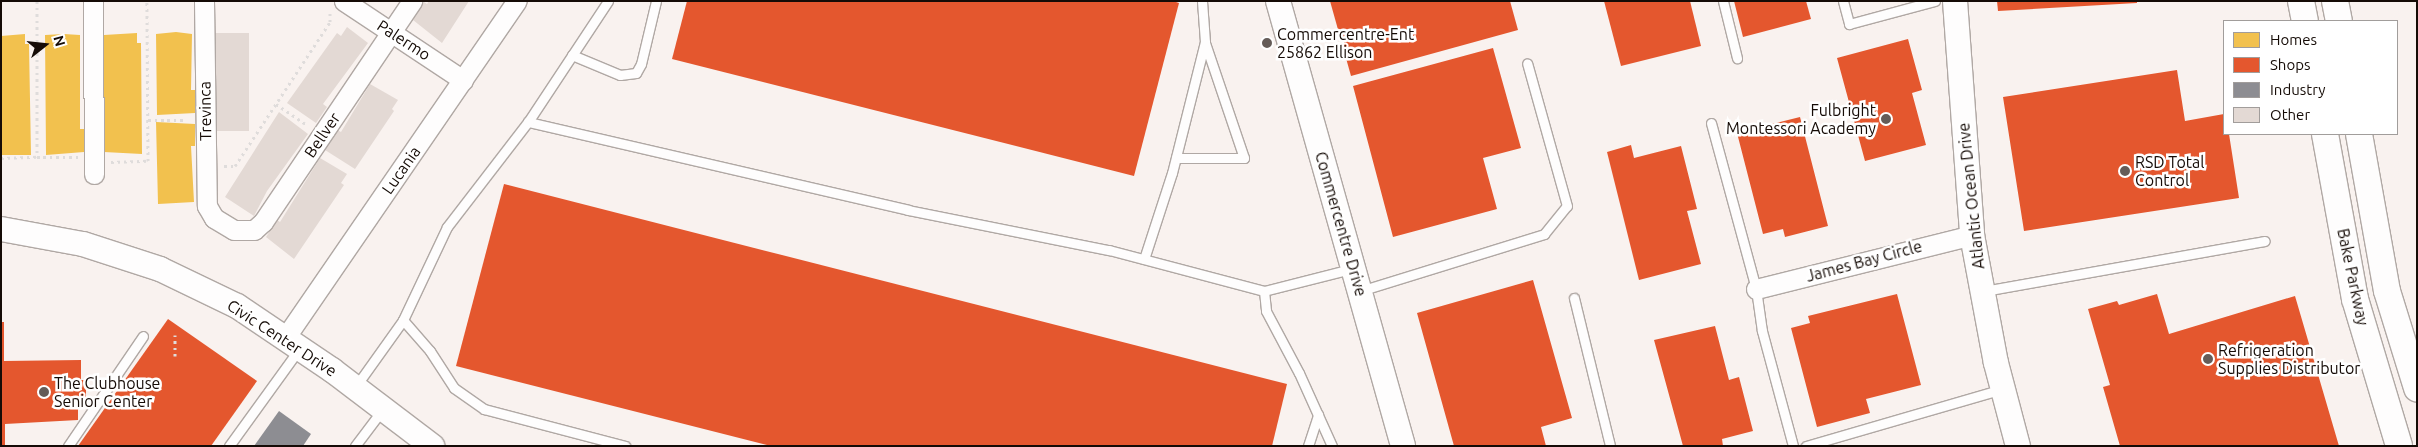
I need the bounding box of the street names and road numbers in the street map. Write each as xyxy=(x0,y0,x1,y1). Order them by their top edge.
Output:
street label: Palermo xyxy=(374,16,434,64)
street label: Trevinca xyxy=(195,81,215,141)
street label: Bellver xyxy=(300,109,344,161)
street label: Atlantic Ocean Drive xyxy=(1954,122,1988,270)
street label: Lucania xyxy=(378,142,424,198)
street label: Commercentre Drive xyxy=(1311,149,1371,299)
street label: Bake Parkway xyxy=(2333,227,2373,327)
street label: James Bay Circle xyxy=(1804,236,1924,286)
street label: Civic Center Drive xyxy=(224,295,340,381)

